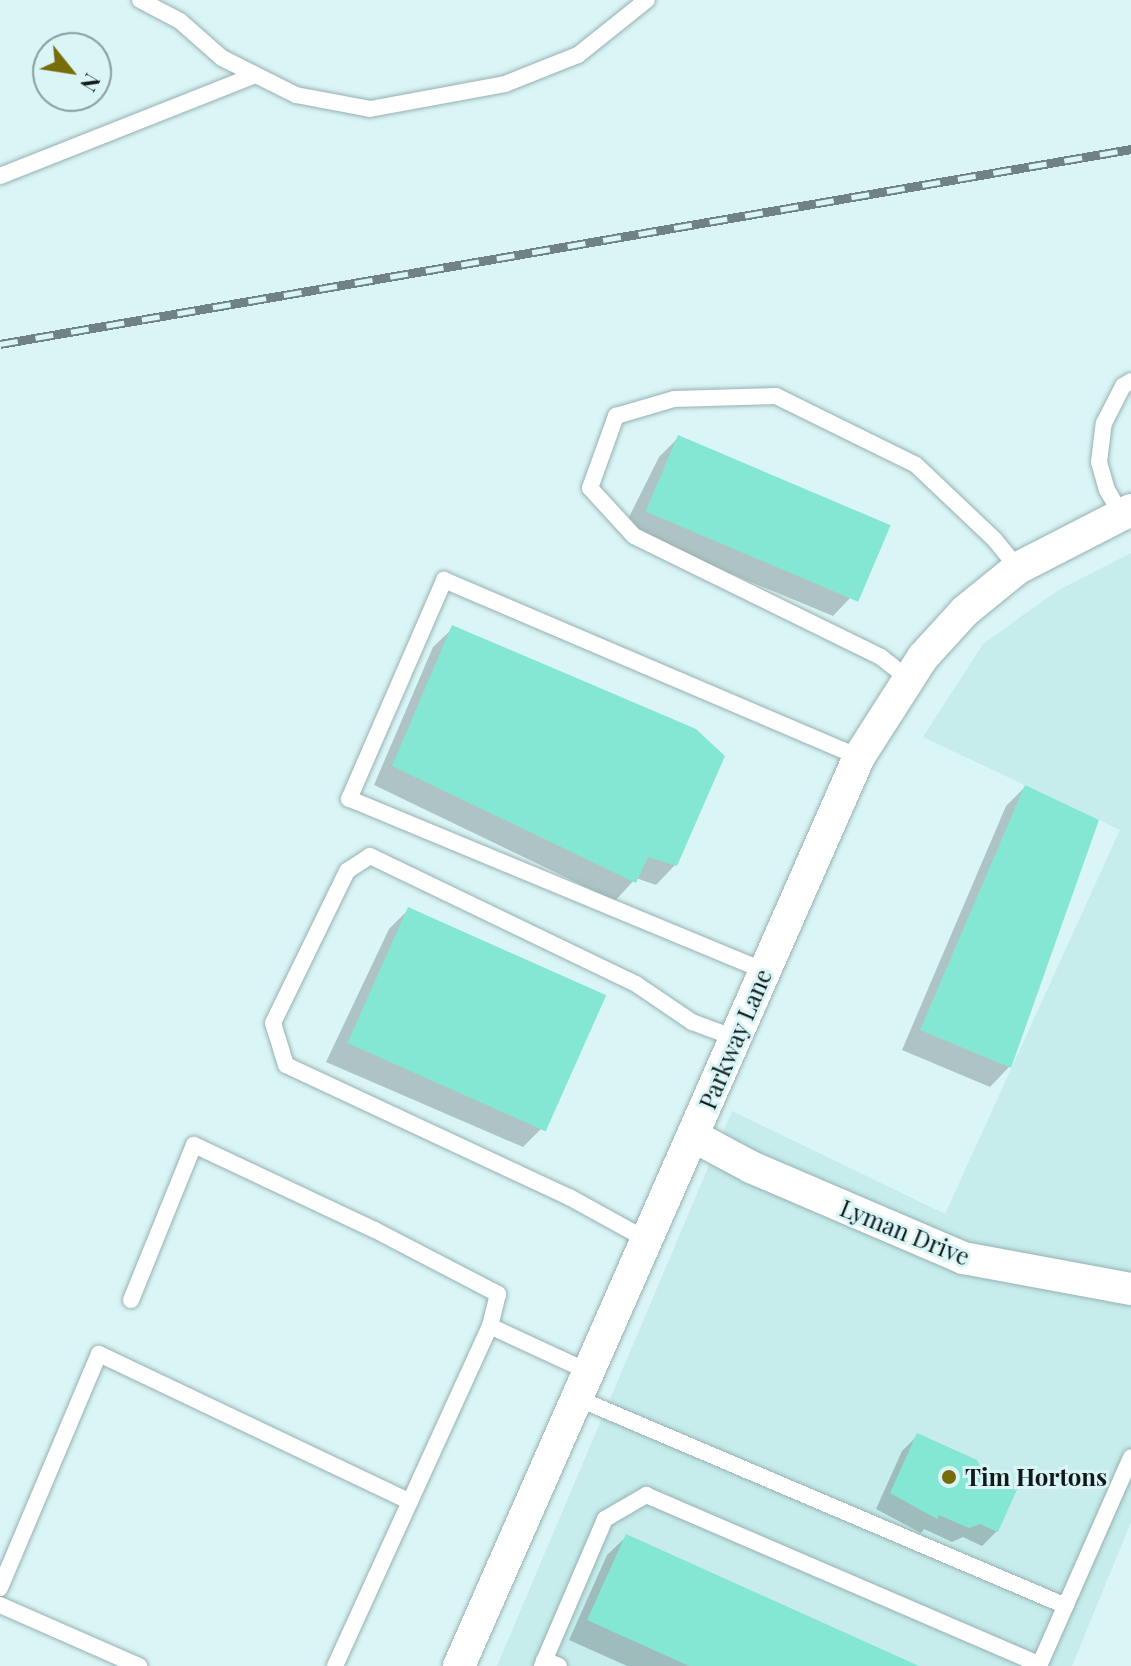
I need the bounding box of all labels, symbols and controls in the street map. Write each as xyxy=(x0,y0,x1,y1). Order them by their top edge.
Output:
north arrow xyxy=(32,32,112,112)
text: N xyxy=(74,69,108,97)
street label: Parkway Lane xyxy=(692,964,778,1114)
street label: Lyman Drive xyxy=(836,1193,974,1271)
place label: Tim Hortons xyxy=(965,1463,1107,1491)
marker: Tim Hortons xyxy=(940,1468,958,1486)

